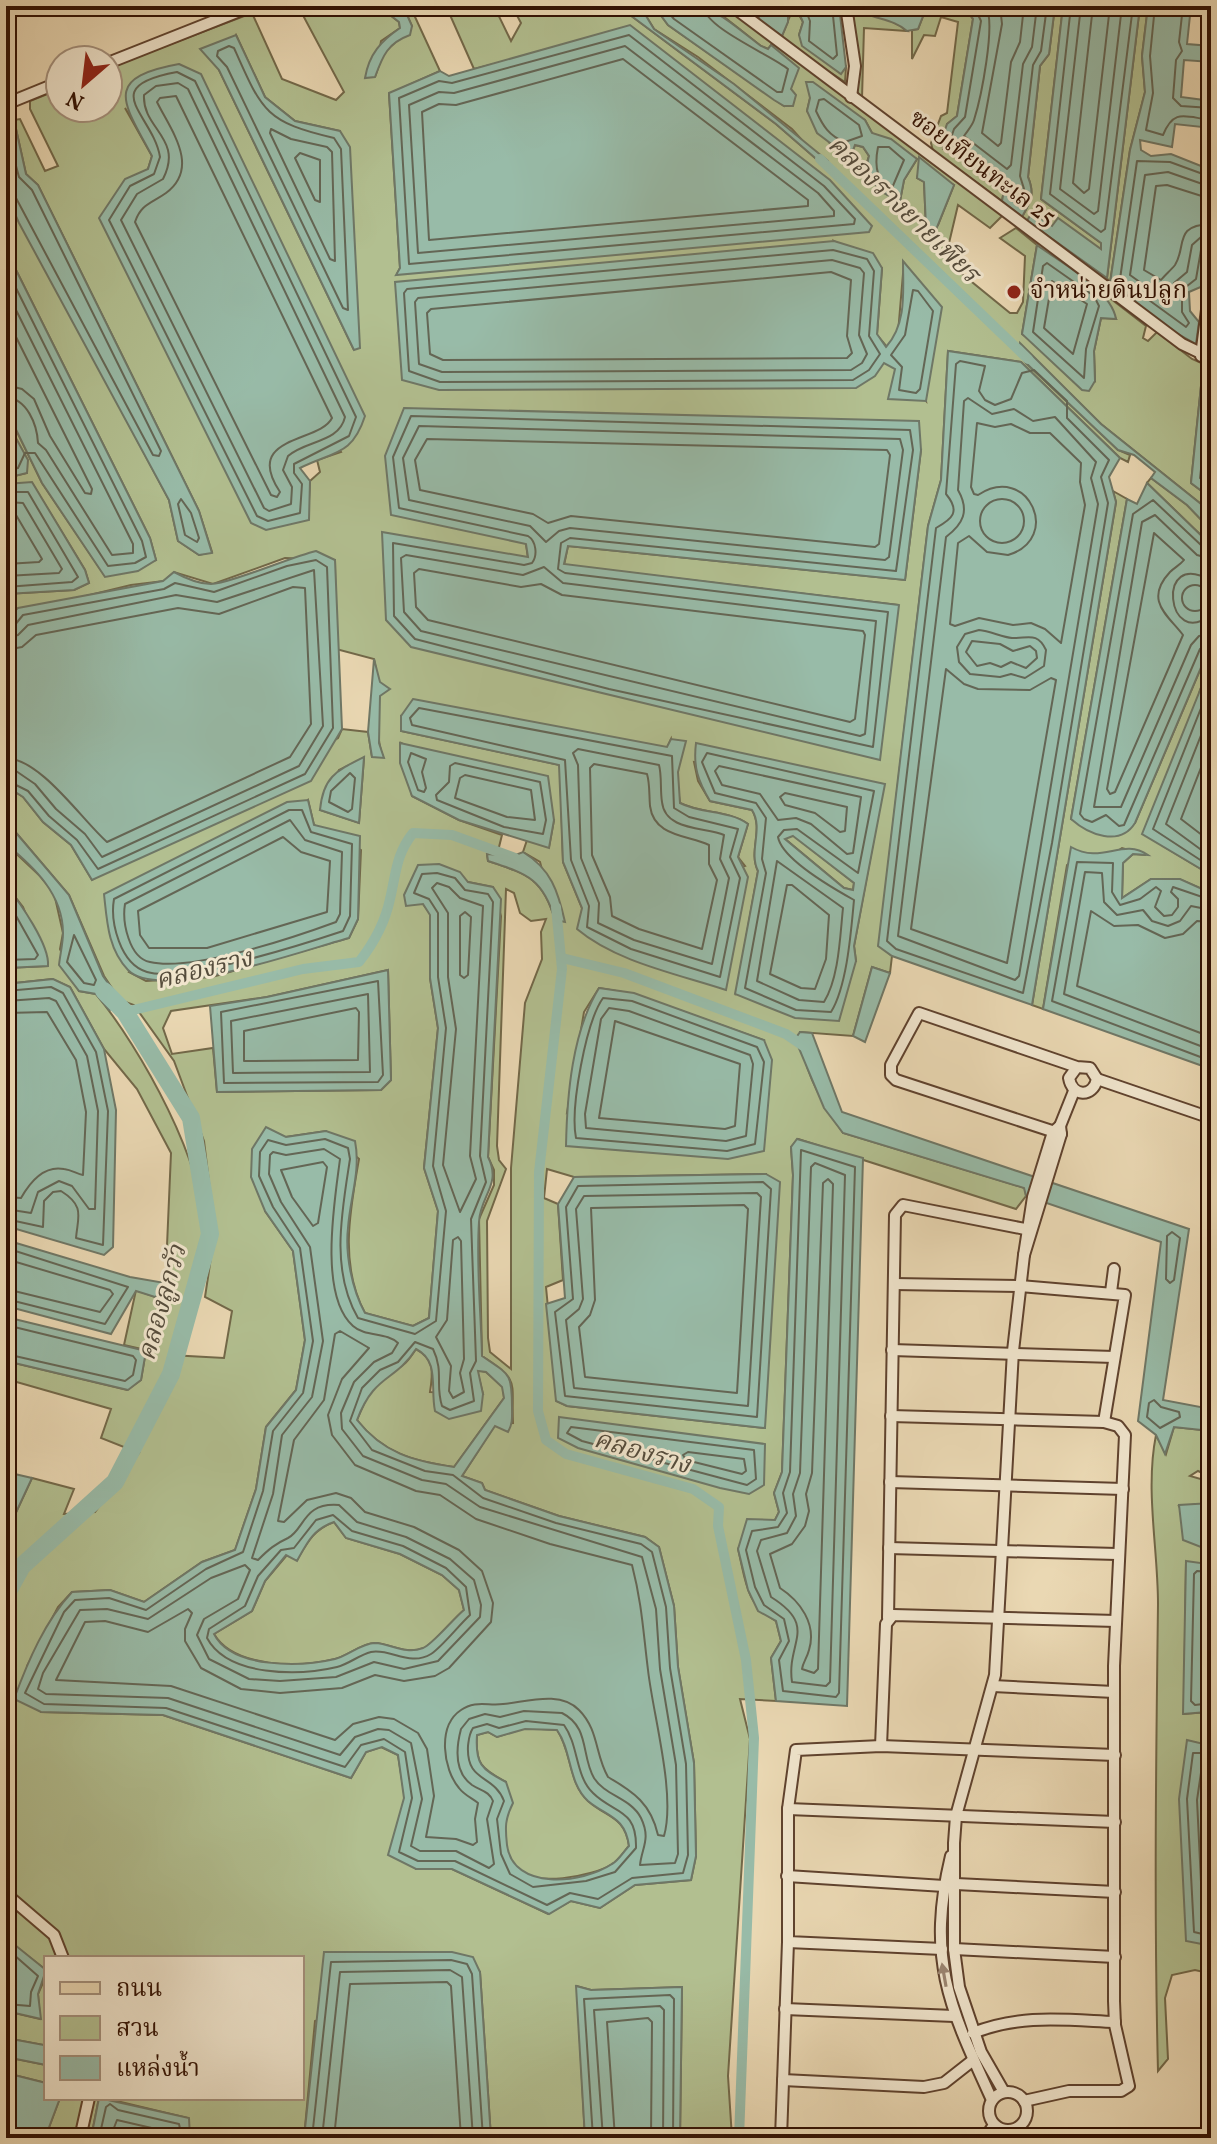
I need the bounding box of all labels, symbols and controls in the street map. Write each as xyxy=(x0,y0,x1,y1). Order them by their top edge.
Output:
north arrow xyxy=(44,44,124,124)
text: N xyxy=(61,82,90,117)
street label: ซอยเทียนทะเล 25 xyxy=(902,103,1062,235)
water label: คลองรางยายเพียร xyxy=(819,128,989,294)
place label: จำหน่ายดินปลูก xyxy=(1030,275,1187,309)
marker: จำหน่ายดินปลูก xyxy=(1005,283,1023,301)
water label: คลองราง xyxy=(152,940,257,999)
water label: คลองลูกวัว xyxy=(129,1240,197,1365)
water label: คลองราง xyxy=(590,1422,695,1484)
legend xyxy=(44,1956,304,2100)
one-way arrow xyxy=(938,1963,950,1988)
text: ถนน xyxy=(116,1973,162,2007)
text: สวน xyxy=(116,2013,159,2047)
text: แหล่งน้ำ xyxy=(116,2050,200,2087)

